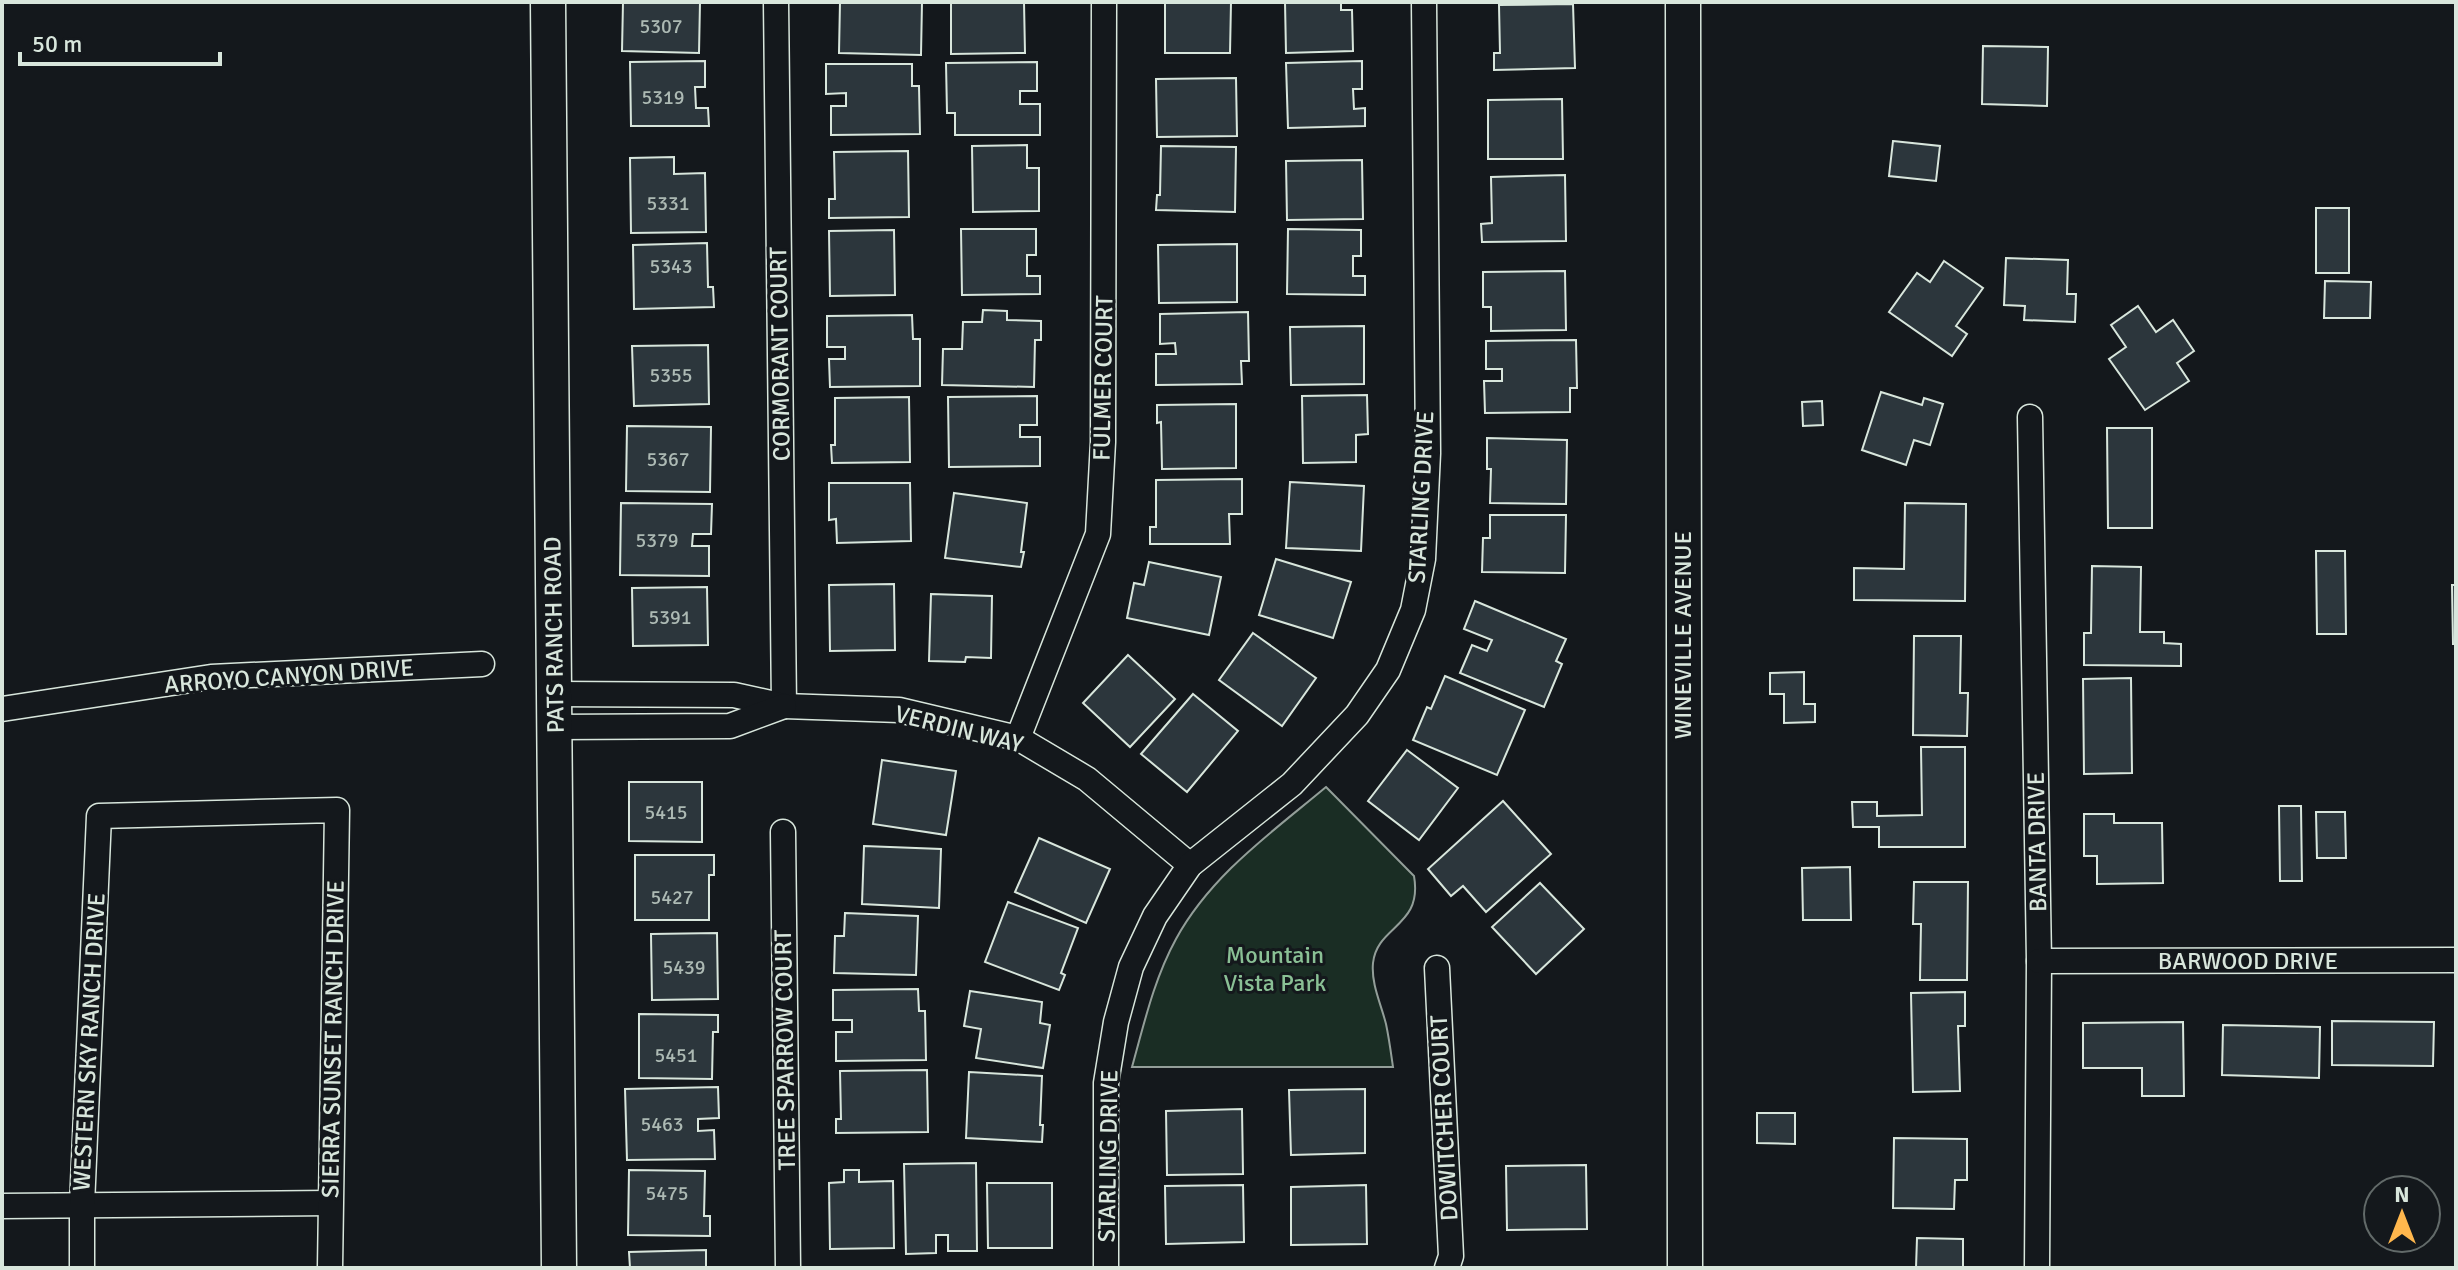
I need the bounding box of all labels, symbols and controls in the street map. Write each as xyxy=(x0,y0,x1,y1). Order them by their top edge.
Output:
house number: 5307 xyxy=(639,14,683,39)
scale bar xyxy=(20,16,220,66)
text: 50 m xyxy=(32,29,82,59)
house number: 5319 xyxy=(641,85,685,110)
house number: 5331 xyxy=(646,191,690,216)
street label: CORMORANT COURT xyxy=(763,246,797,461)
house number: 5343 xyxy=(649,254,693,279)
street label: FULMER COURT xyxy=(1087,295,1119,461)
house number: 5355 xyxy=(649,363,693,388)
street label: STARLING DRIVE xyxy=(1401,410,1441,584)
house number: 5367 xyxy=(646,447,690,472)
house number: 5379 xyxy=(635,528,679,553)
street label: WINEVILLE AVENUE xyxy=(1668,531,1698,739)
street label: PATS RANCH ROAD xyxy=(537,536,571,734)
house number: 5391 xyxy=(648,605,692,630)
street label: ARROYO CANYON DRIVE xyxy=(163,652,415,700)
street label: VERDIN WAY xyxy=(892,699,1026,759)
street label: BANTA DRIVE xyxy=(2021,772,2053,912)
house number: 5415 xyxy=(644,800,688,825)
street label: SIERRA SUNSET RANCH DRIVE xyxy=(315,880,351,1198)
house number: 5427 xyxy=(650,885,694,910)
street label: WESTERN SKY RANCH DRIVE xyxy=(66,892,112,1192)
street label: TREE SPARROW COURT xyxy=(768,929,802,1171)
park label: Mountain Vista Park xyxy=(1224,940,1326,998)
street label: BARWOOD DRIVE xyxy=(2158,946,2338,976)
house number: 5439 xyxy=(662,955,706,980)
street label: DOWITCHER COURT xyxy=(1424,1014,1464,1222)
house number: 5451 xyxy=(654,1043,698,1068)
street label: STARLING DRIVE xyxy=(1091,1069,1125,1243)
house number: 5463 xyxy=(640,1112,684,1137)
north arrow xyxy=(2362,1174,2442,1254)
house number: 5475 xyxy=(645,1181,689,1206)
text: N xyxy=(2394,1181,2410,1208)

